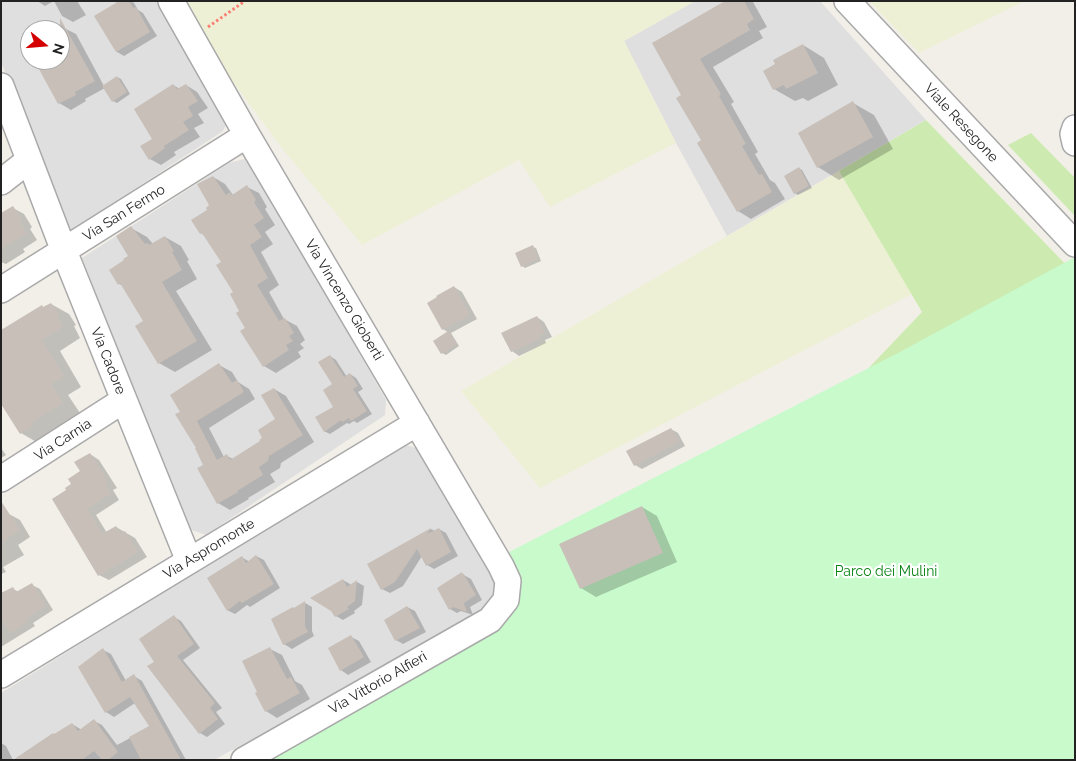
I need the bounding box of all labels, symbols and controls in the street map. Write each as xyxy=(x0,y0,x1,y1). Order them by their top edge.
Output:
north arrow xyxy=(20,20,70,70)
text: N xyxy=(49,42,68,57)
street label: Viale Resegone xyxy=(920,80,1002,166)
street label: Via San Fermo xyxy=(80,181,168,245)
street label: Via Vincenzo Gioberti xyxy=(301,237,387,363)
street label: Via Cadore xyxy=(87,325,129,397)
street label: Via Carnia xyxy=(31,415,95,465)
street label: Via Aspromonte xyxy=(160,515,258,583)
park label: Parco dei Mulini xyxy=(835,564,937,580)
street label: Via Vittorio Alfieri xyxy=(326,648,430,718)

